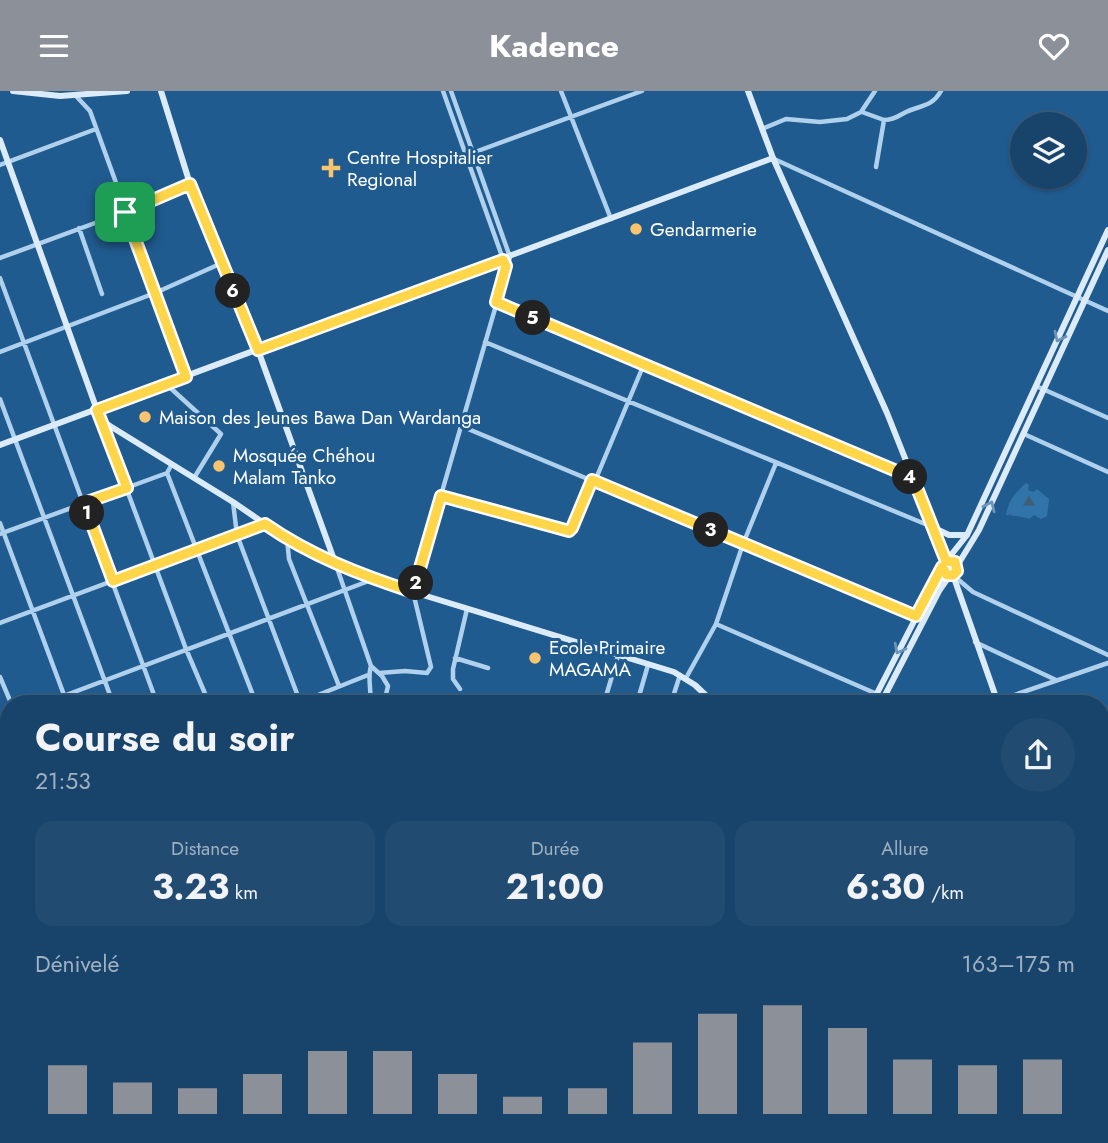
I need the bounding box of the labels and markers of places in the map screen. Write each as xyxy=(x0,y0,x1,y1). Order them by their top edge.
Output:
place label: Centre Hospitalier Regional xyxy=(347,144,493,193)
marker: Centre Hospitalier Regional xyxy=(321,158,341,178)
pin xyxy=(95,182,155,242)
place label: Gendarmerie xyxy=(650,216,757,243)
marker: Gendarmerie xyxy=(628,221,644,237)
pin: 6 xyxy=(216,273,250,309)
pin: 5 xyxy=(516,301,550,335)
place label: Maison des Jeunes Bawa Dan Wardanga xyxy=(159,404,481,431)
marker: Maison des Jeunes Bawa Dan Wardanga xyxy=(137,409,153,425)
place label: Mosquée Chéhou Malam Tanko xyxy=(233,442,376,491)
marker: Mosquée Chéhou Malam Tanko xyxy=(211,458,227,474)
pin: 4 xyxy=(892,459,928,495)
pin: 1 xyxy=(70,495,104,531)
pin: 3 xyxy=(694,513,728,548)
pin: 2 xyxy=(398,566,434,601)
place label: Ecole Primaire MAGAMA xyxy=(549,634,665,683)
marker: Ecole Primaire MAGAMA xyxy=(527,650,543,666)

